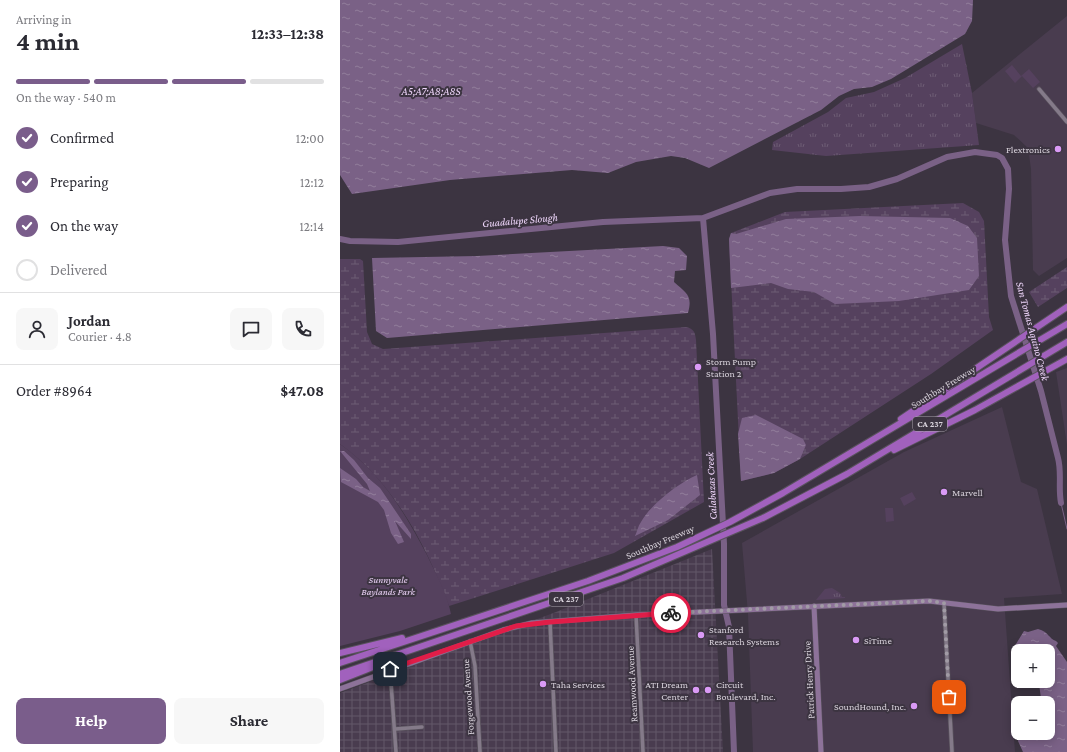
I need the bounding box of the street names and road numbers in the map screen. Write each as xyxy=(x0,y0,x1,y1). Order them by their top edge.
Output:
street label: Southbay Freeway xyxy=(909,363,978,411)
road number: CA 237 xyxy=(913,417,947,431)
street label: Southbay Freeway xyxy=(624,522,696,561)
road number: CA 237 xyxy=(549,592,583,606)
street label: Patrick Henry Drive xyxy=(801,640,817,719)
street label: Reamwood Avenue xyxy=(624,645,639,722)
street label: Forgewood Avenue xyxy=(460,658,476,735)

